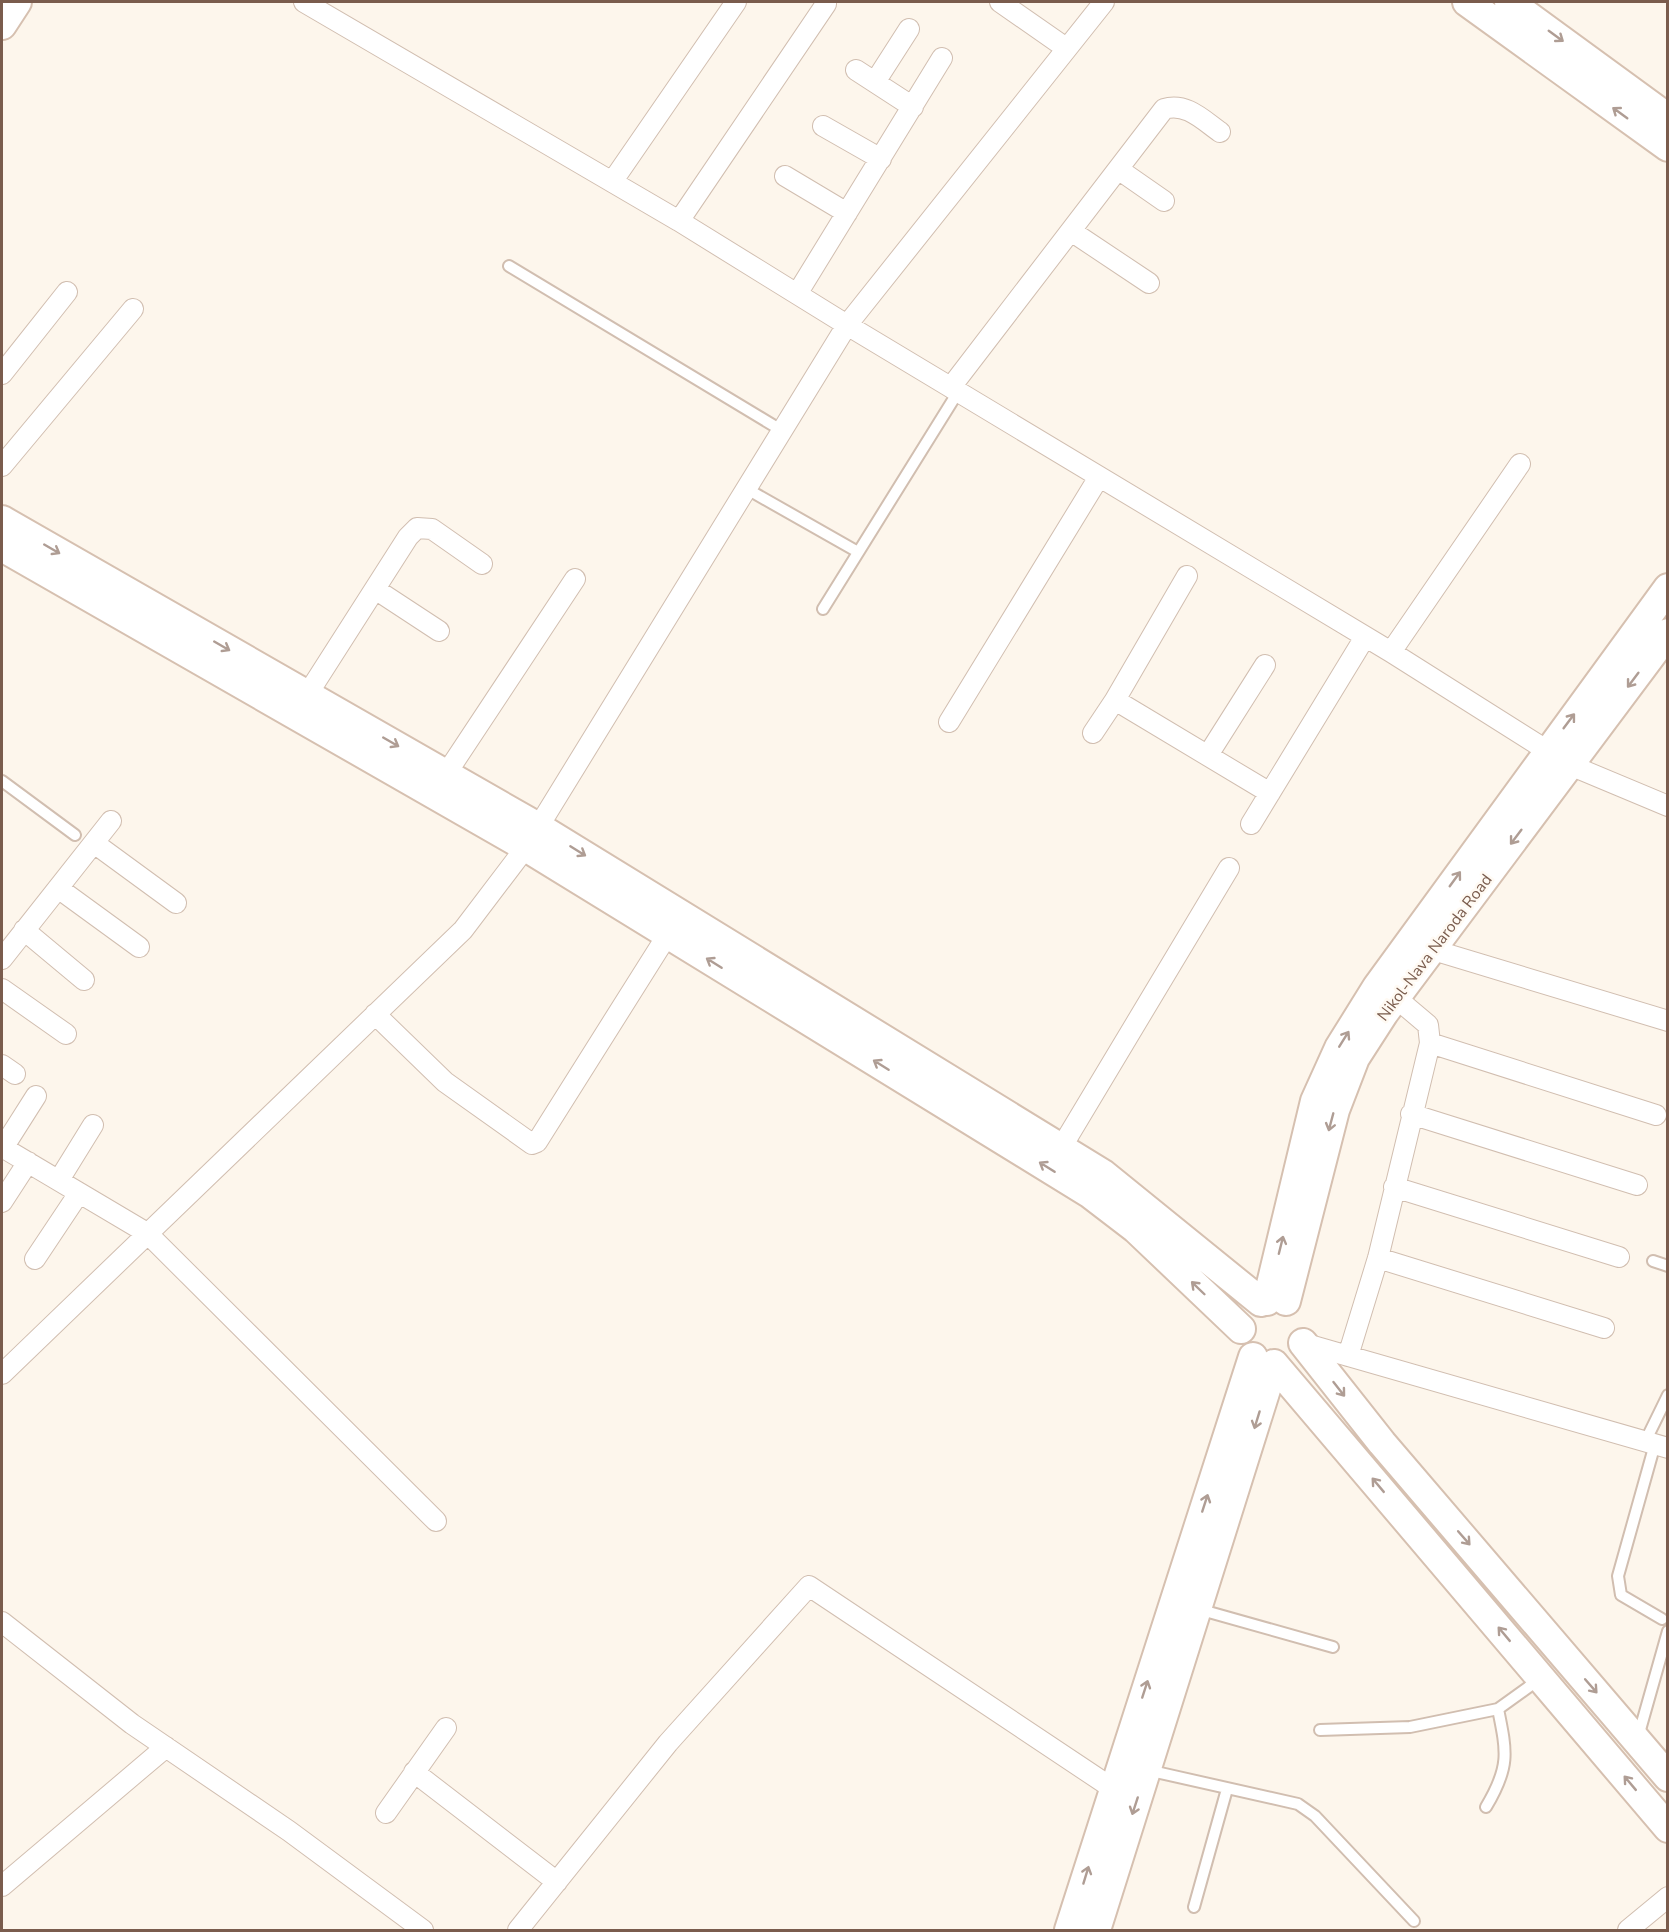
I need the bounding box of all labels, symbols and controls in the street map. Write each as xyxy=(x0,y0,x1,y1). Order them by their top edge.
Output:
one-way arrow xyxy=(1547,30,1563,42)
one-way arrow xyxy=(1613,107,1629,119)
one-way arrow xyxy=(43,543,60,555)
one-way arrow xyxy=(213,640,230,652)
one-way arrow xyxy=(1626,672,1639,688)
one-way arrow xyxy=(1563,713,1575,729)
one-way arrow xyxy=(382,737,399,749)
one-way arrow xyxy=(1510,828,1523,844)
one-way arrow xyxy=(569,845,586,857)
street label: Nikol-Nava Naroda Road xyxy=(1372,870,1497,1026)
one-way arrow xyxy=(1449,871,1461,887)
one-way arrow xyxy=(706,956,723,968)
one-way arrow xyxy=(1339,1031,1351,1048)
one-way arrow xyxy=(872,1058,889,1071)
one-way arrow xyxy=(1325,1112,1337,1131)
one-way arrow xyxy=(1039,1160,1056,1172)
one-way arrow xyxy=(1275,1235,1287,1254)
one-way arrow xyxy=(1191,1281,1206,1295)
one-way arrow xyxy=(1333,1380,1346,1396)
one-way arrow xyxy=(1250,1410,1261,1429)
one-way arrow xyxy=(1372,1477,1385,1493)
one-way arrow xyxy=(1200,1494,1211,1513)
one-way arrow xyxy=(1457,1531,1471,1546)
one-way arrow xyxy=(1497,1627,1511,1642)
one-way arrow xyxy=(1584,1678,1598,1693)
one-way arrow xyxy=(1140,1680,1151,1699)
one-way arrow xyxy=(1623,1776,1637,1791)
one-way arrow xyxy=(1129,1796,1140,1815)
one-way arrow xyxy=(1081,1866,1092,1885)

